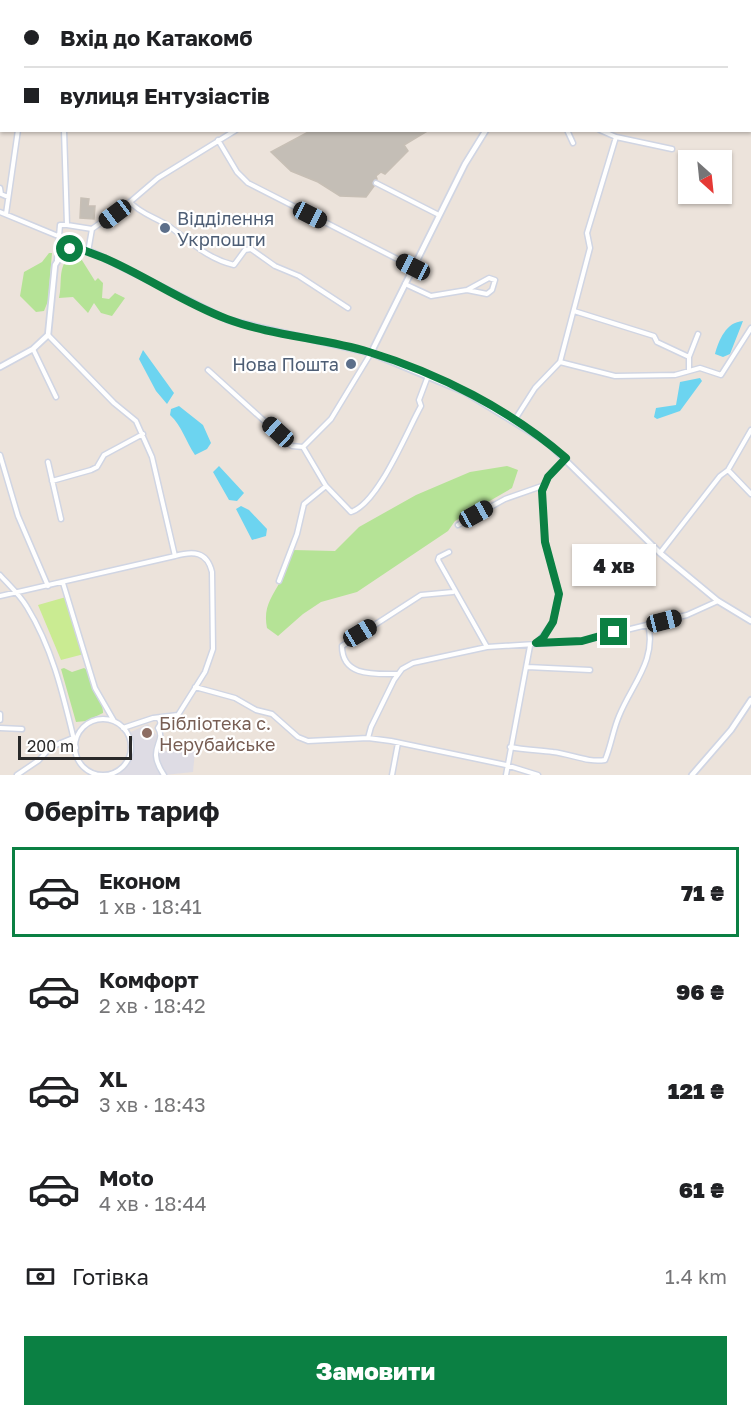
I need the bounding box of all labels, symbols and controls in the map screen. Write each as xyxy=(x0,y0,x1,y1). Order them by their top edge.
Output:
text: Вхід до Катакомб xyxy=(60,24,252,51)
text: вулиця Ентузіастів xyxy=(60,82,270,109)
north arrow xyxy=(678,150,732,204)
map controls xyxy=(678,150,732,204)
car xyxy=(95,196,135,232)
car xyxy=(290,199,330,231)
place label: Відділення Укрпошти xyxy=(177,207,274,250)
marker: Відділення Укрпошти xyxy=(158,221,172,235)
route start xyxy=(56,235,83,262)
car xyxy=(393,251,433,283)
place label: Нова Пошта xyxy=(232,353,339,375)
marker: Нова Пошта xyxy=(344,357,358,371)
car xyxy=(259,413,297,451)
car xyxy=(456,497,496,531)
callout: 4 хв xyxy=(572,545,656,587)
text: 4 хв xyxy=(593,553,635,577)
car xyxy=(644,608,684,634)
car xyxy=(340,616,380,650)
route end xyxy=(600,618,627,645)
place label: Бібліотека с. Нерубайське xyxy=(159,712,275,755)
marker: Бібліотека с. Нерубайське xyxy=(140,726,154,740)
scale bar xyxy=(18,733,132,760)
text: 200 m xyxy=(27,736,74,756)
text: Оберіть тариф xyxy=(24,795,220,827)
icon: car xyxy=(27,865,81,919)
text: Економ xyxy=(99,867,181,894)
text: 71 ₴ xyxy=(681,879,724,906)
text: 1 хв · 18:41 xyxy=(99,894,202,918)
icon: car xyxy=(27,964,81,1018)
text: Комфорт xyxy=(99,966,199,993)
text: 96 ₴ xyxy=(676,978,724,1005)
text: 2 хв · 18:42 xyxy=(99,993,206,1017)
icon: car xyxy=(27,1063,81,1117)
text: XL xyxy=(99,1065,127,1092)
text: 121 ₴ xyxy=(668,1077,724,1104)
text: 3 хв · 18:43 xyxy=(99,1092,206,1116)
icon: car xyxy=(27,1162,81,1216)
text: Moto xyxy=(99,1164,154,1191)
text: 61 ₴ xyxy=(679,1176,724,1203)
text: 4 хв · 18:44 xyxy=(99,1191,207,1215)
icon: cash xyxy=(24,1260,57,1293)
text: Готівка xyxy=(72,1263,149,1290)
text: 1.4 km xyxy=(665,1264,727,1288)
button: Замовити xyxy=(24,1336,727,1405)

